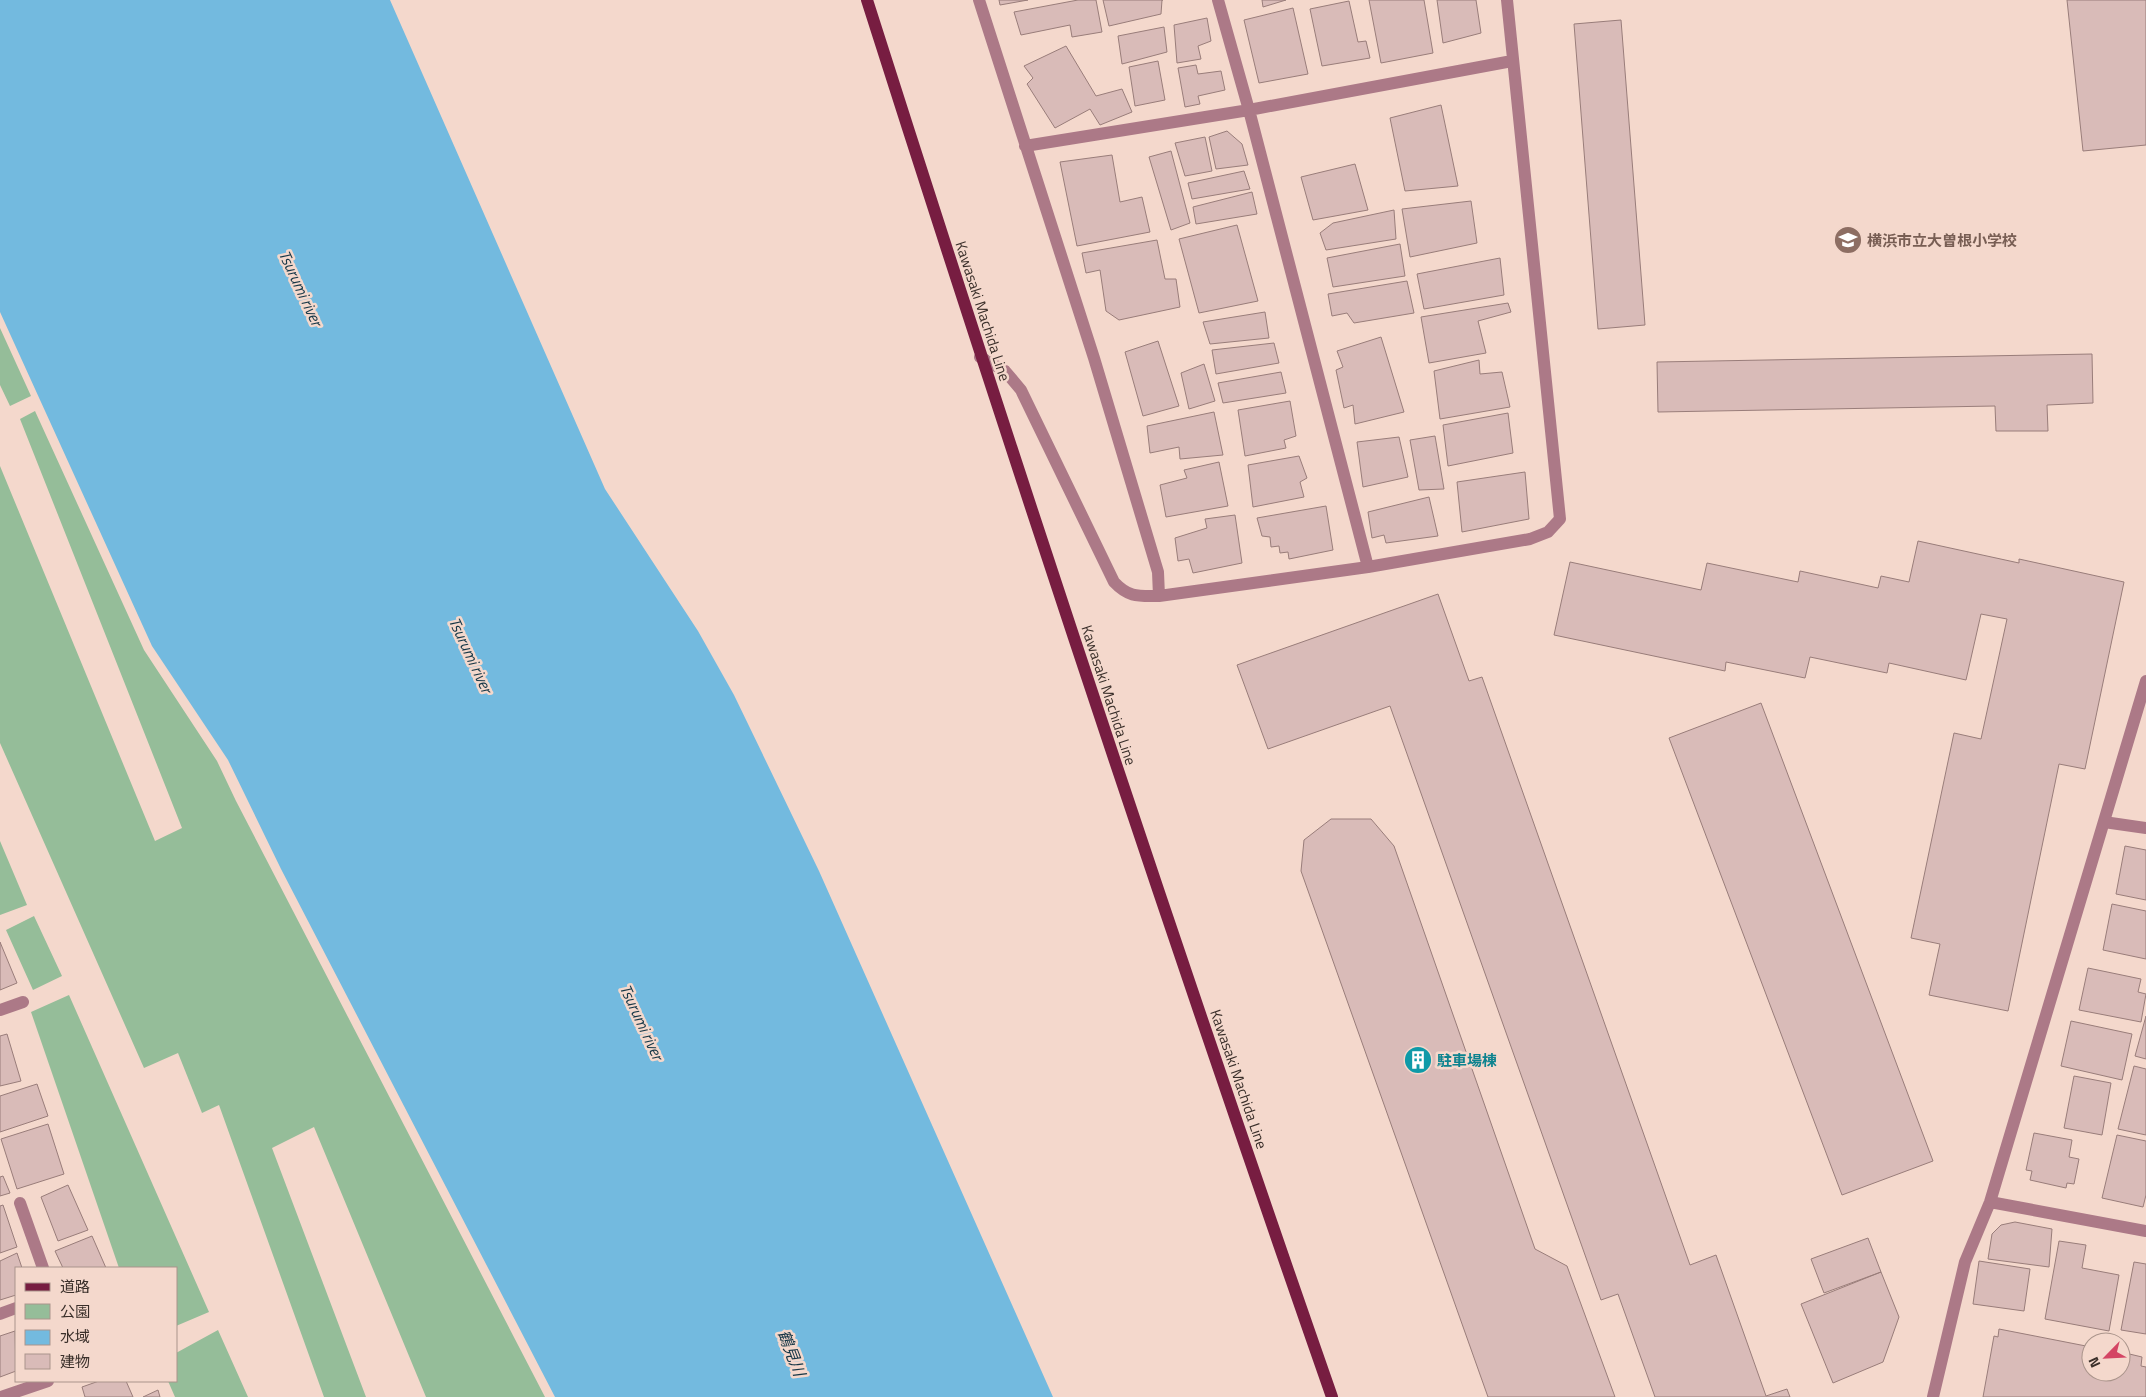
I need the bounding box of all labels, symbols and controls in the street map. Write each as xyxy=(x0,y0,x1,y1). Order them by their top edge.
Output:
school or university icon: 横浜市立大曽根小学校 xyxy=(1833,225,1863,255)
place label: 横浜市立大曽根小学校 xyxy=(1867,229,2017,252)
street label: Kawasaki Machida Line xyxy=(949,238,1017,384)
water label: Tsurumi river xyxy=(273,246,330,332)
water label: Tsurumi river xyxy=(443,613,500,699)
street label: Kawasaki Machida Line xyxy=(1075,622,1143,768)
water label: Tsurumi river xyxy=(614,980,671,1066)
street label: Kawasaki Machida Line xyxy=(1204,1006,1274,1152)
building icon: 駐車場棟 xyxy=(1403,1045,1433,1075)
place label: 駐車場棟 xyxy=(1437,1049,1497,1072)
legend xyxy=(15,1267,178,1382)
text: 道路 xyxy=(60,1275,90,1298)
text: 公園 xyxy=(60,1300,90,1323)
text: 水域 xyxy=(60,1325,90,1348)
water label: 鶴見川 xyxy=(772,1326,813,1382)
north arrow xyxy=(2081,1332,2131,1382)
text: 建物 xyxy=(60,1350,90,1373)
text: N xyxy=(2082,1354,2105,1371)

